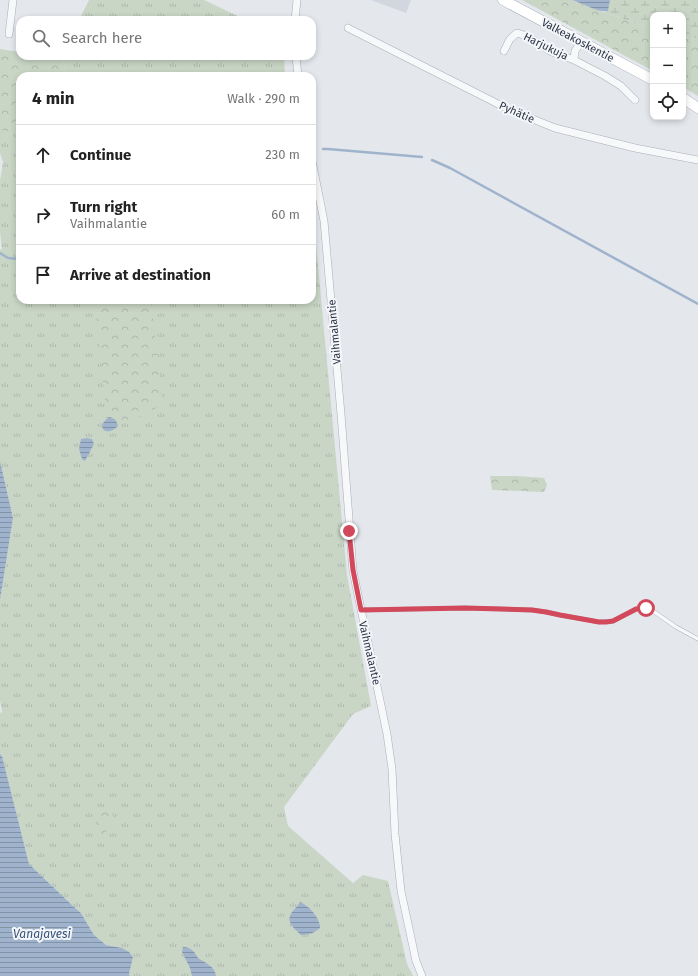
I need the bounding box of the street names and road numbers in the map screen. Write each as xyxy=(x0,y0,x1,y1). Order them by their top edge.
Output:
street label: Valkeakoskentie xyxy=(539,16,616,65)
street label: Harjukuja xyxy=(521,30,570,63)
street label: Pyhätie xyxy=(497,99,536,126)
street label: Vaihmalantie xyxy=(325,299,344,365)
street label: Vaihmalantie xyxy=(356,620,383,686)

